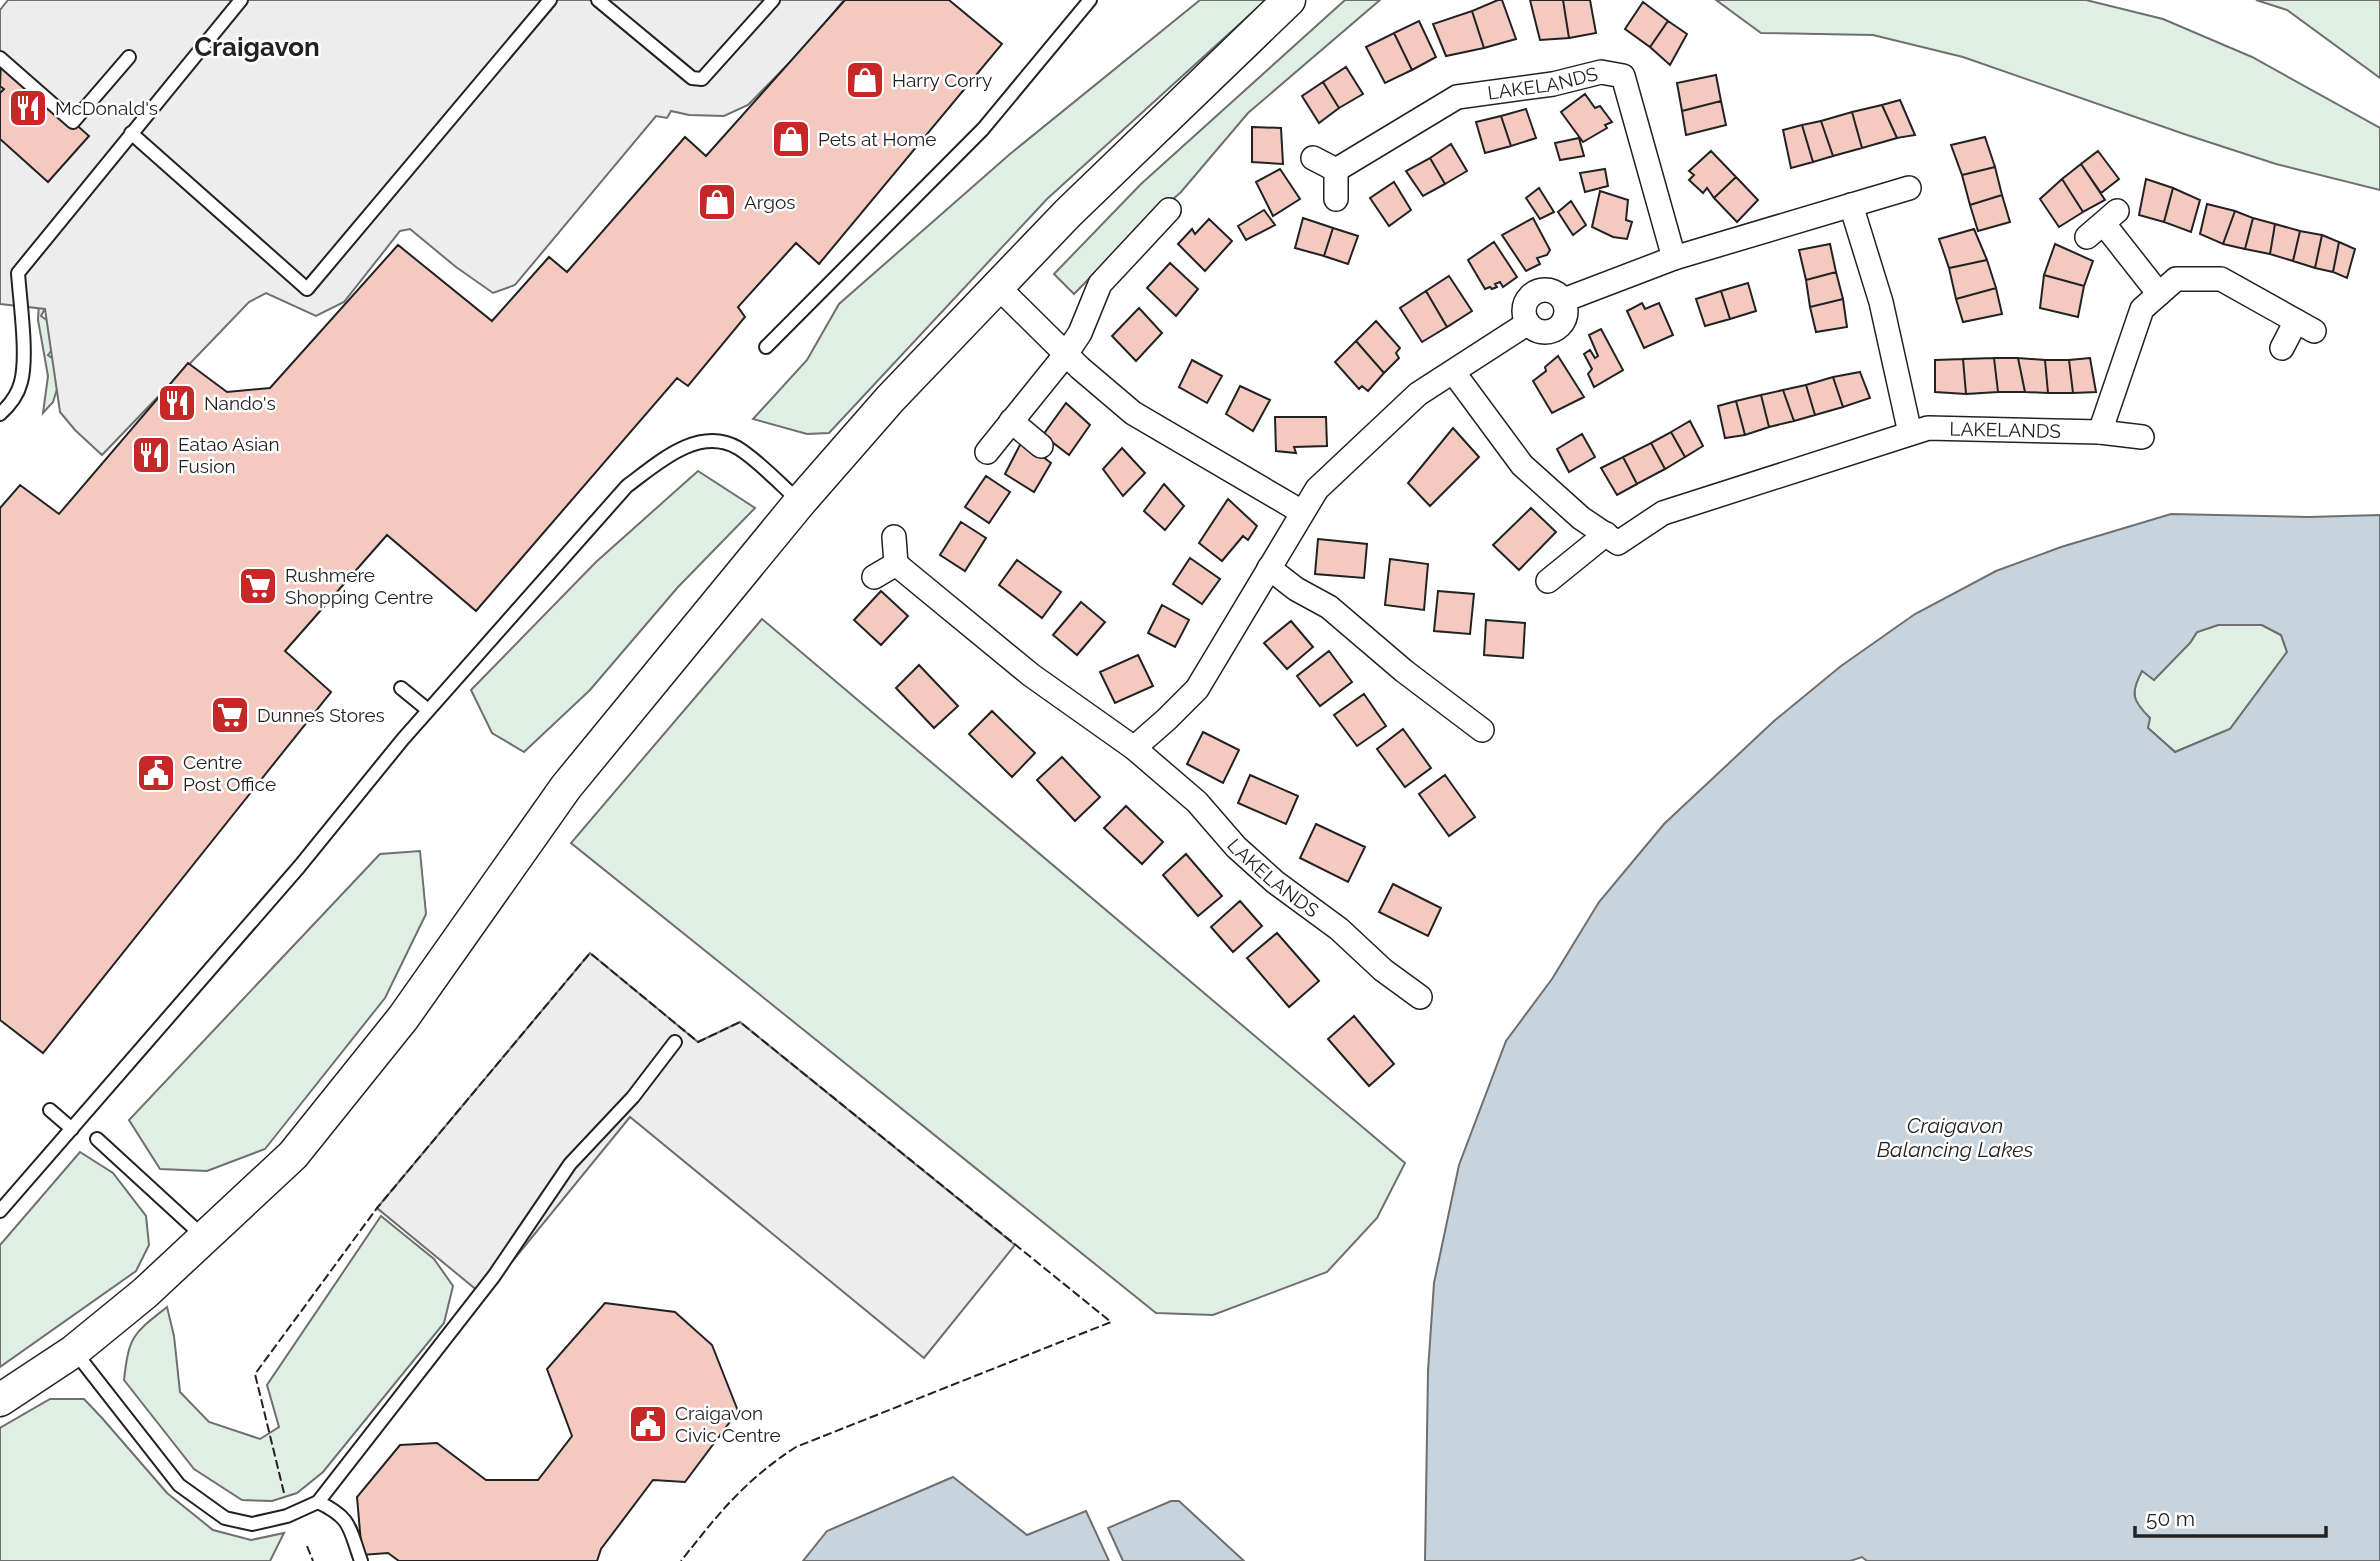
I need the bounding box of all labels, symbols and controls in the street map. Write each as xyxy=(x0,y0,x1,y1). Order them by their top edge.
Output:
district label: Craigavon xyxy=(194,32,320,62)
shop icon: Harry Corry xyxy=(844,59,886,101)
street label: LAKELANDS xyxy=(1486,62,1600,104)
place label: Harry Corry xyxy=(892,69,992,91)
restaurant icon: McDonald's xyxy=(7,87,49,129)
place label: McDonald's xyxy=(55,97,158,119)
shop icon: Pets at Home xyxy=(770,118,812,160)
place label: Pets at Home xyxy=(818,128,936,150)
shop icon: Argos xyxy=(696,181,738,223)
place label: Argos xyxy=(744,191,795,213)
restaurant icon: Nando's xyxy=(156,382,198,424)
place label: Nando's xyxy=(204,392,276,414)
street label: LAKELANDS xyxy=(1949,418,2061,442)
place label: Eatao Asian Fusion xyxy=(178,433,280,477)
restaurant icon: Eatao Asian Fusion xyxy=(130,434,172,476)
place label: Rushmere Shopping Centre xyxy=(285,564,433,608)
supermarket icon: Rushmere Shopping Centre xyxy=(237,565,279,607)
supermarket icon: Dunnes Stores xyxy=(209,694,251,736)
place label: Dunnes Stores xyxy=(257,704,385,726)
place label: Centre Post Office xyxy=(183,751,276,795)
public building icon: Centre Post Office xyxy=(135,752,177,794)
street label: LAKELANDS xyxy=(1223,834,1323,922)
water label: Craigavon Balancing Lakes xyxy=(1877,1113,2034,1162)
place label: Craigavon Civic Centre xyxy=(675,1402,781,1446)
public building icon: Craigavon Civic Centre xyxy=(627,1403,669,1445)
scale bar xyxy=(2135,1494,2326,1538)
text: 50 m xyxy=(2146,1506,2195,1531)

